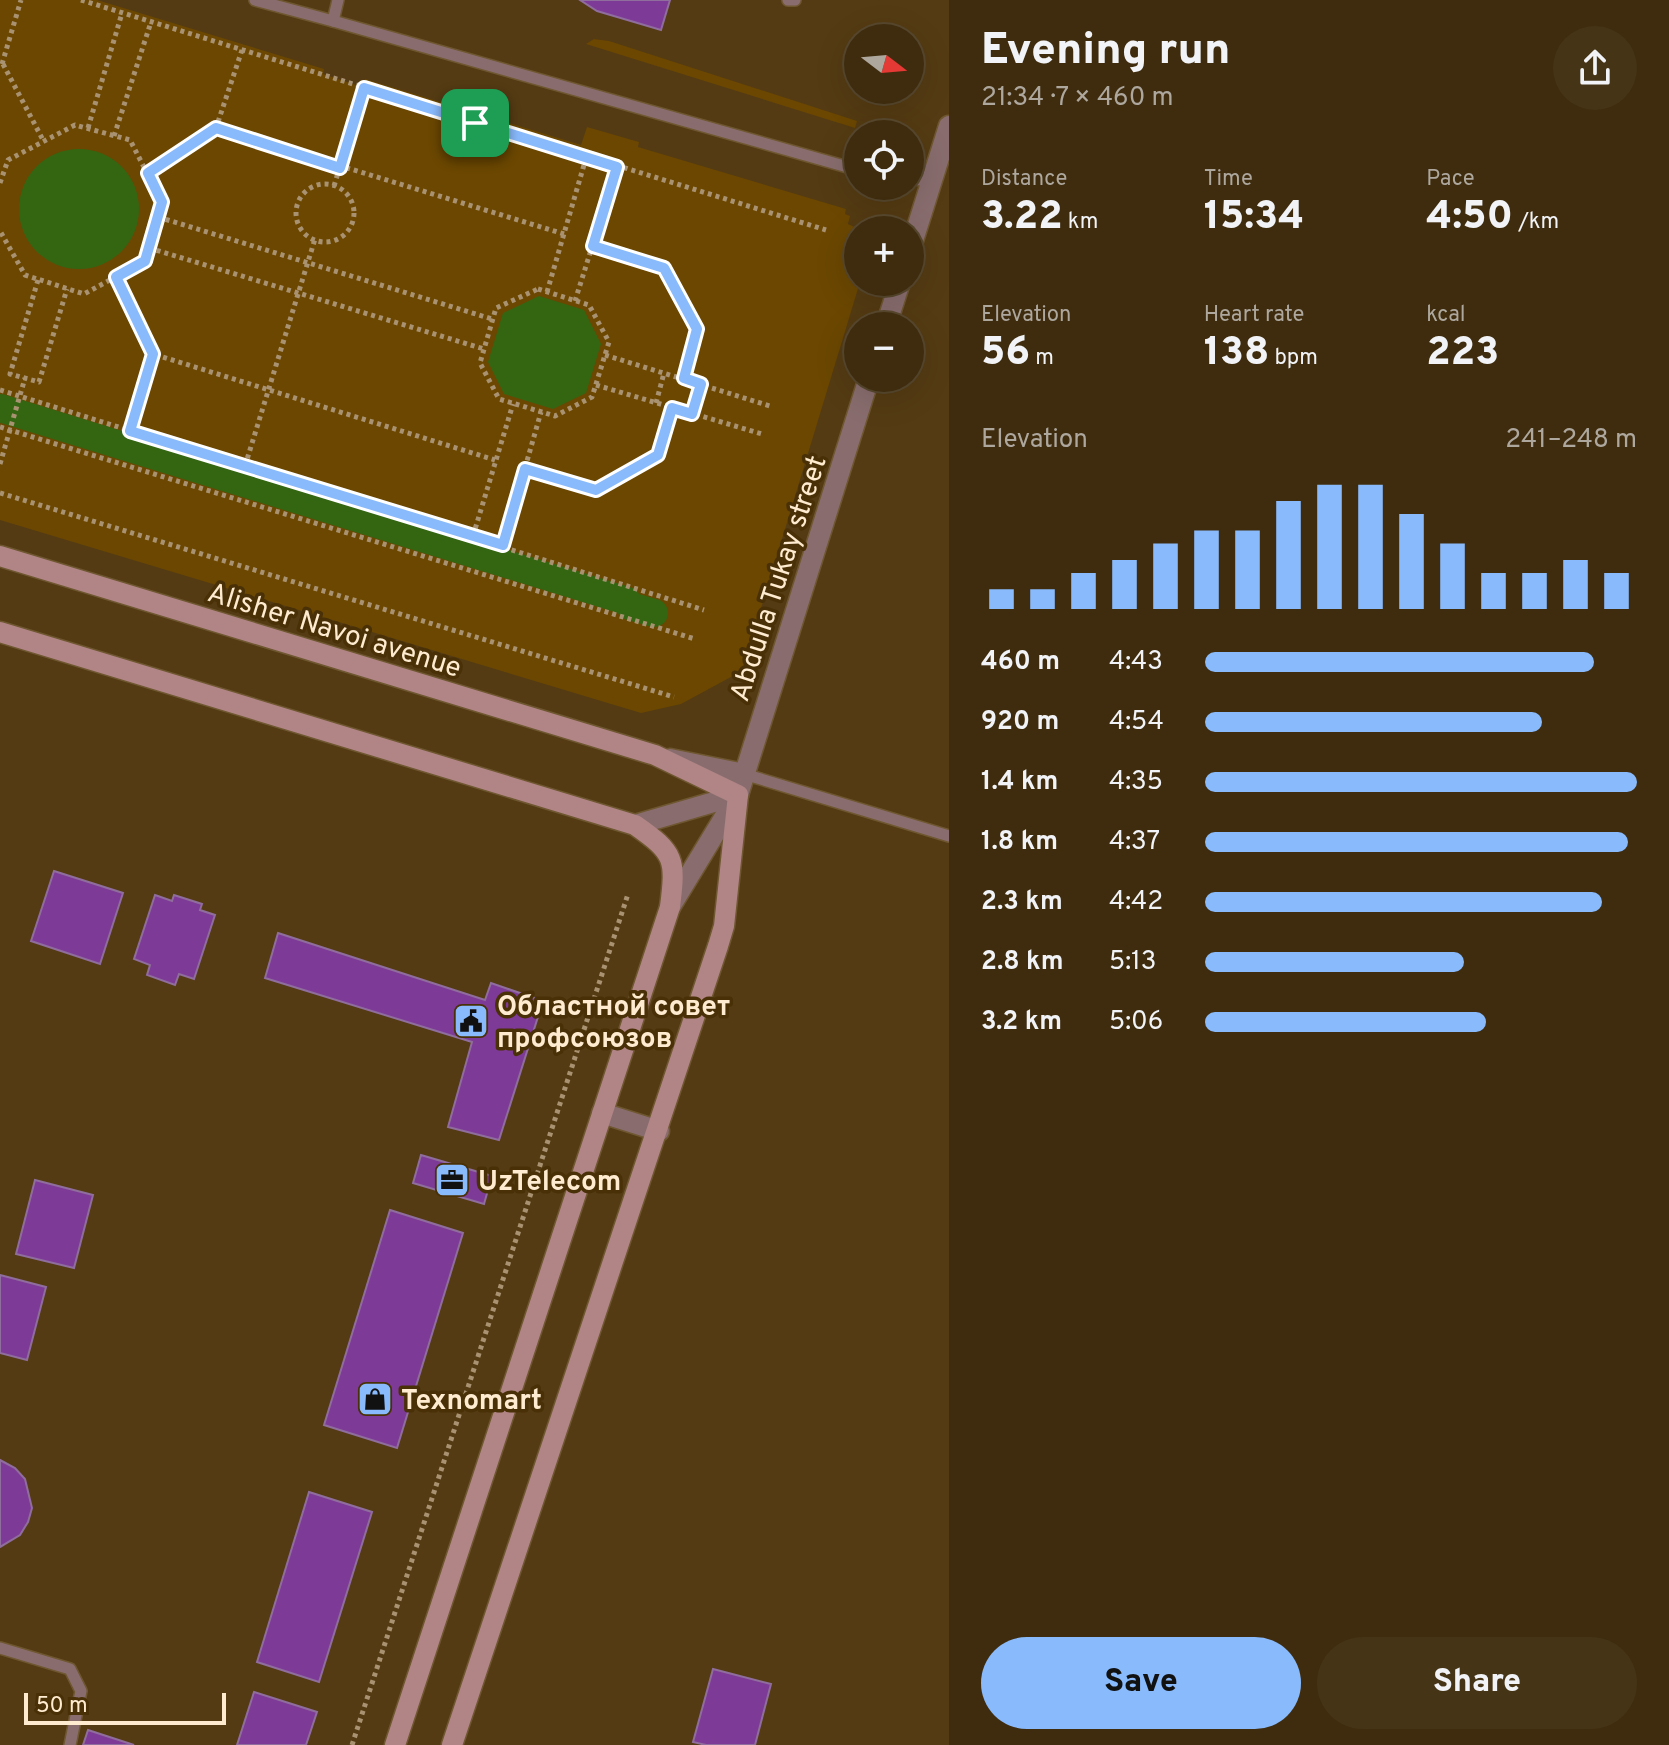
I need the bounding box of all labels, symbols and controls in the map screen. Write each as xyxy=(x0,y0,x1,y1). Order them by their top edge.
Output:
north arrow xyxy=(844,24,924,104)
map controls xyxy=(844,24,924,392)
text: Evening run xyxy=(981,24,1230,80)
button: share xyxy=(1553,26,1637,110)
text: 21:34 · 7 × 460 m xyxy=(981,82,1173,115)
pin xyxy=(441,89,509,157)
icon: arrive xyxy=(453,101,497,145)
button: locate xyxy=(844,120,924,200)
text: Distance xyxy=(981,166,1067,193)
text: Time xyxy=(1204,166,1253,193)
text: Pace xyxy=(1426,166,1475,193)
text: 3.22 xyxy=(981,193,1063,243)
text: 15:34 xyxy=(1204,193,1304,243)
text: 4:50 xyxy=(1426,193,1513,243)
text: km xyxy=(1063,209,1098,236)
text: /km xyxy=(1513,209,1559,236)
button: + xyxy=(844,216,924,296)
text: Elevation xyxy=(981,302,1071,329)
text: Heart rate xyxy=(1204,302,1304,329)
text: kcal xyxy=(1426,302,1465,329)
button: − xyxy=(844,312,924,392)
text: 56 xyxy=(981,329,1030,379)
text: 138 xyxy=(1204,329,1269,379)
text: 223 xyxy=(1426,329,1499,379)
text: m xyxy=(1030,345,1054,372)
text: bpm xyxy=(1269,345,1318,372)
text: Elevation xyxy=(981,424,1088,457)
text: 241–248 m xyxy=(1505,424,1637,457)
street label: Abdulla Tukay street xyxy=(723,452,837,706)
street label: Alisher Navoi avenue xyxy=(203,576,465,688)
text: 460 m xyxy=(981,646,1060,679)
text: 4:43 xyxy=(1109,646,1163,679)
text: 920 m xyxy=(981,706,1059,739)
text: 4:54 xyxy=(1109,706,1164,739)
text: 1.4 km xyxy=(981,766,1058,799)
text: 4:35 xyxy=(1109,766,1163,799)
text: 1.8 km xyxy=(981,826,1058,859)
text: 4:37 xyxy=(1109,826,1160,859)
text: 2.3 km xyxy=(981,886,1063,919)
text: 4:42 xyxy=(1109,886,1163,919)
text: 2.8 km xyxy=(981,946,1063,979)
text: 5:13 xyxy=(1109,946,1156,979)
place label: Областной совет профсоюзов xyxy=(497,990,730,1058)
public building icon: Областной совет профсоюзов xyxy=(452,1002,490,1040)
text: 3.2 km xyxy=(981,1006,1062,1039)
text: 5:06 xyxy=(1109,1006,1163,1039)
office icon: UzTelecom xyxy=(433,1161,471,1199)
place label: UzTelecom xyxy=(478,1165,621,1201)
shop icon: Texnomart xyxy=(356,1380,394,1418)
place label: Texnomart xyxy=(401,1384,542,1420)
button: Save xyxy=(981,1637,1301,1729)
button: Share xyxy=(1317,1637,1637,1729)
scale bar xyxy=(24,1689,226,1725)
text: 50 m xyxy=(36,1693,88,1720)

